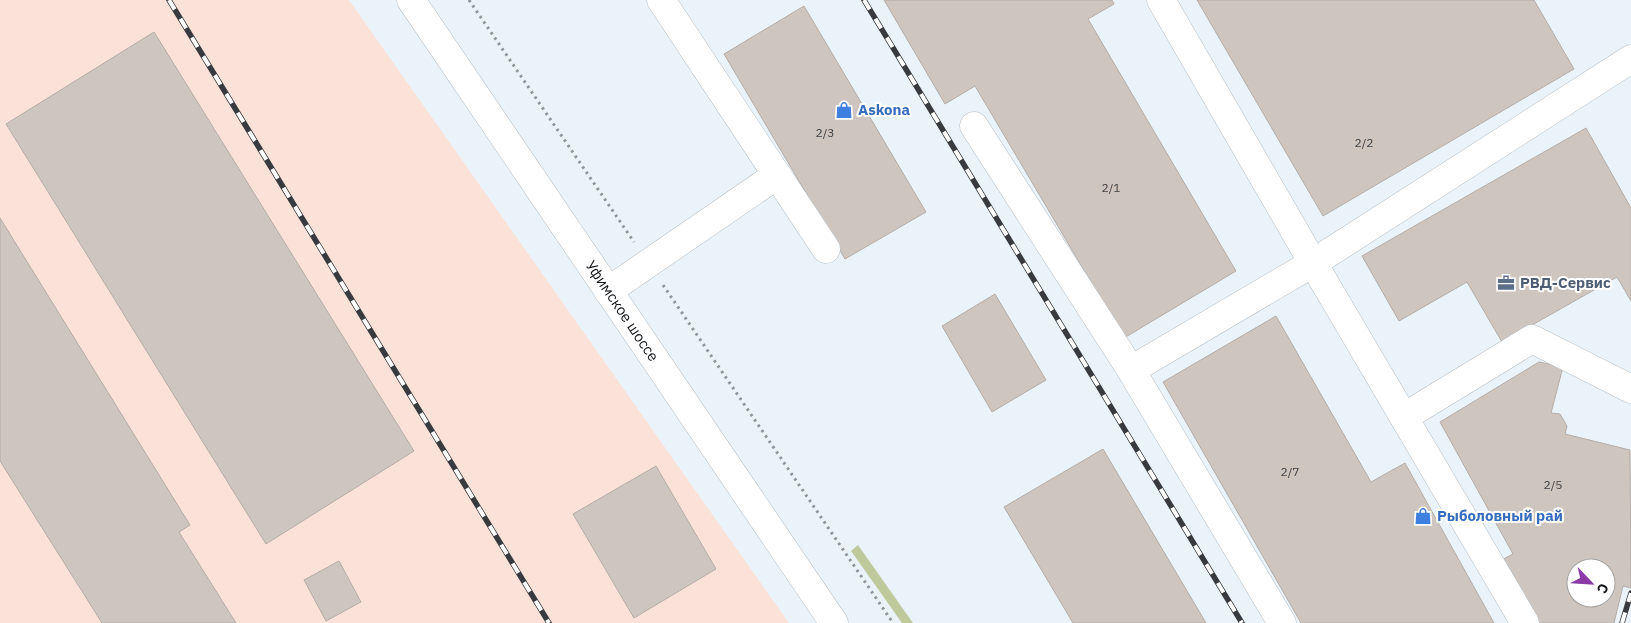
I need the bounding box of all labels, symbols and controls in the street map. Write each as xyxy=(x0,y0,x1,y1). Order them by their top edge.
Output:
shop icon: Askona xyxy=(834,100,854,120)
place label: Askona xyxy=(858,100,910,119)
house number: 2/3 xyxy=(816,125,835,140)
house number: 2/2 xyxy=(1355,135,1374,150)
house number: 2/1 xyxy=(1102,180,1121,195)
street label: Уфимское шоссе xyxy=(582,257,663,365)
office icon: РВД-Сервис xyxy=(1496,273,1516,293)
place label: РВД-Сервис xyxy=(1520,273,1611,292)
house number: 2/7 xyxy=(1281,464,1300,479)
house number: 2/5 xyxy=(1544,477,1563,492)
shop icon: Рыболовный рай xyxy=(1413,506,1433,526)
place label: Рыболовный рай xyxy=(1437,506,1563,525)
north arrow xyxy=(1566,558,1616,608)
text: С xyxy=(1593,581,1613,596)

